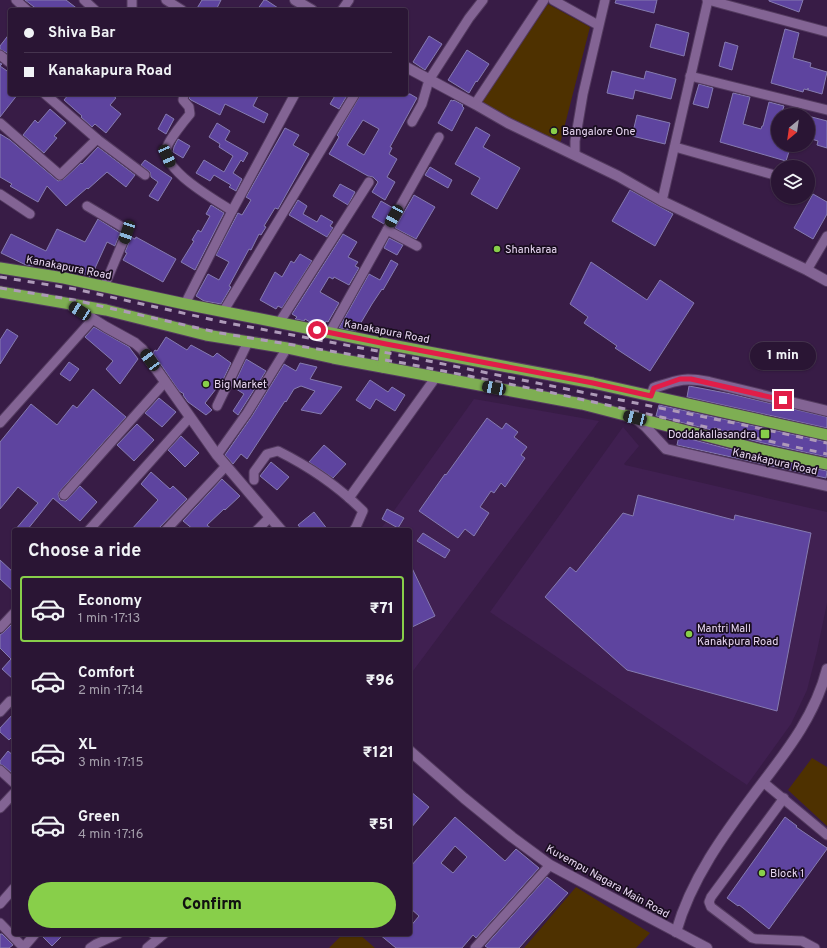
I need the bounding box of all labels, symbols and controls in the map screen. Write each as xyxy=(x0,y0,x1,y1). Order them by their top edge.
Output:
text: Shiva Bar xyxy=(48,24,116,43)
text: Kanakapura Road xyxy=(48,62,172,81)
north arrow xyxy=(771,108,815,152)
map controls xyxy=(771,108,815,204)
place label: Bangalore One xyxy=(562,125,636,139)
marker: Bangalore One xyxy=(549,126,559,136)
car xyxy=(157,143,177,169)
button: layers xyxy=(771,160,815,204)
car xyxy=(383,203,405,229)
car xyxy=(118,219,136,245)
place label: Shankaraa xyxy=(505,243,557,257)
marker: Shankaraa xyxy=(492,244,502,254)
street label: Kanakapura Road xyxy=(25,253,113,283)
car xyxy=(67,299,93,323)
street label: Kanakapura Road xyxy=(343,317,431,347)
route start xyxy=(308,321,326,339)
callout: 1 min xyxy=(750,342,816,370)
car xyxy=(138,347,162,373)
text: 1 min xyxy=(767,348,799,364)
place label: Big Market xyxy=(214,378,267,392)
marker: Big Market xyxy=(201,379,211,389)
car xyxy=(481,380,507,396)
route end xyxy=(774,391,792,409)
car xyxy=(622,409,648,427)
place label: Doddakallasandra xyxy=(668,428,756,442)
marker: Doddakallasandra xyxy=(759,428,771,440)
street label: Kanakapura Road xyxy=(731,445,819,479)
text: Choose a ride xyxy=(28,540,141,563)
icon: car xyxy=(30,591,66,627)
text: Economy xyxy=(78,592,142,611)
text: ₹71 xyxy=(370,600,394,619)
text: 1 min · 17:13 xyxy=(78,611,140,627)
place label: Mantri Mall Kanakpura Road xyxy=(697,622,778,649)
marker: Mantri Mall Kanakpura Road xyxy=(684,629,694,639)
icon: car xyxy=(30,663,66,699)
text: Comfort xyxy=(78,664,135,683)
text: ₹96 xyxy=(365,672,394,691)
text: 2 min · 17:14 xyxy=(78,683,143,699)
icon: car xyxy=(30,735,66,771)
text: XL xyxy=(78,736,96,755)
text: ₹121 xyxy=(363,744,394,763)
text: 3 min · 17:15 xyxy=(78,755,144,771)
icon: car xyxy=(30,807,66,843)
text: Green xyxy=(78,808,120,827)
text: ₹51 xyxy=(369,816,394,835)
text: 4 min · 17:16 xyxy=(78,827,143,843)
street label: Kuvempu Nagara Main Road xyxy=(543,842,672,922)
place label: Block 1 xyxy=(770,867,804,881)
marker: Block 1 xyxy=(757,868,767,878)
button: Confirm xyxy=(28,882,396,928)

